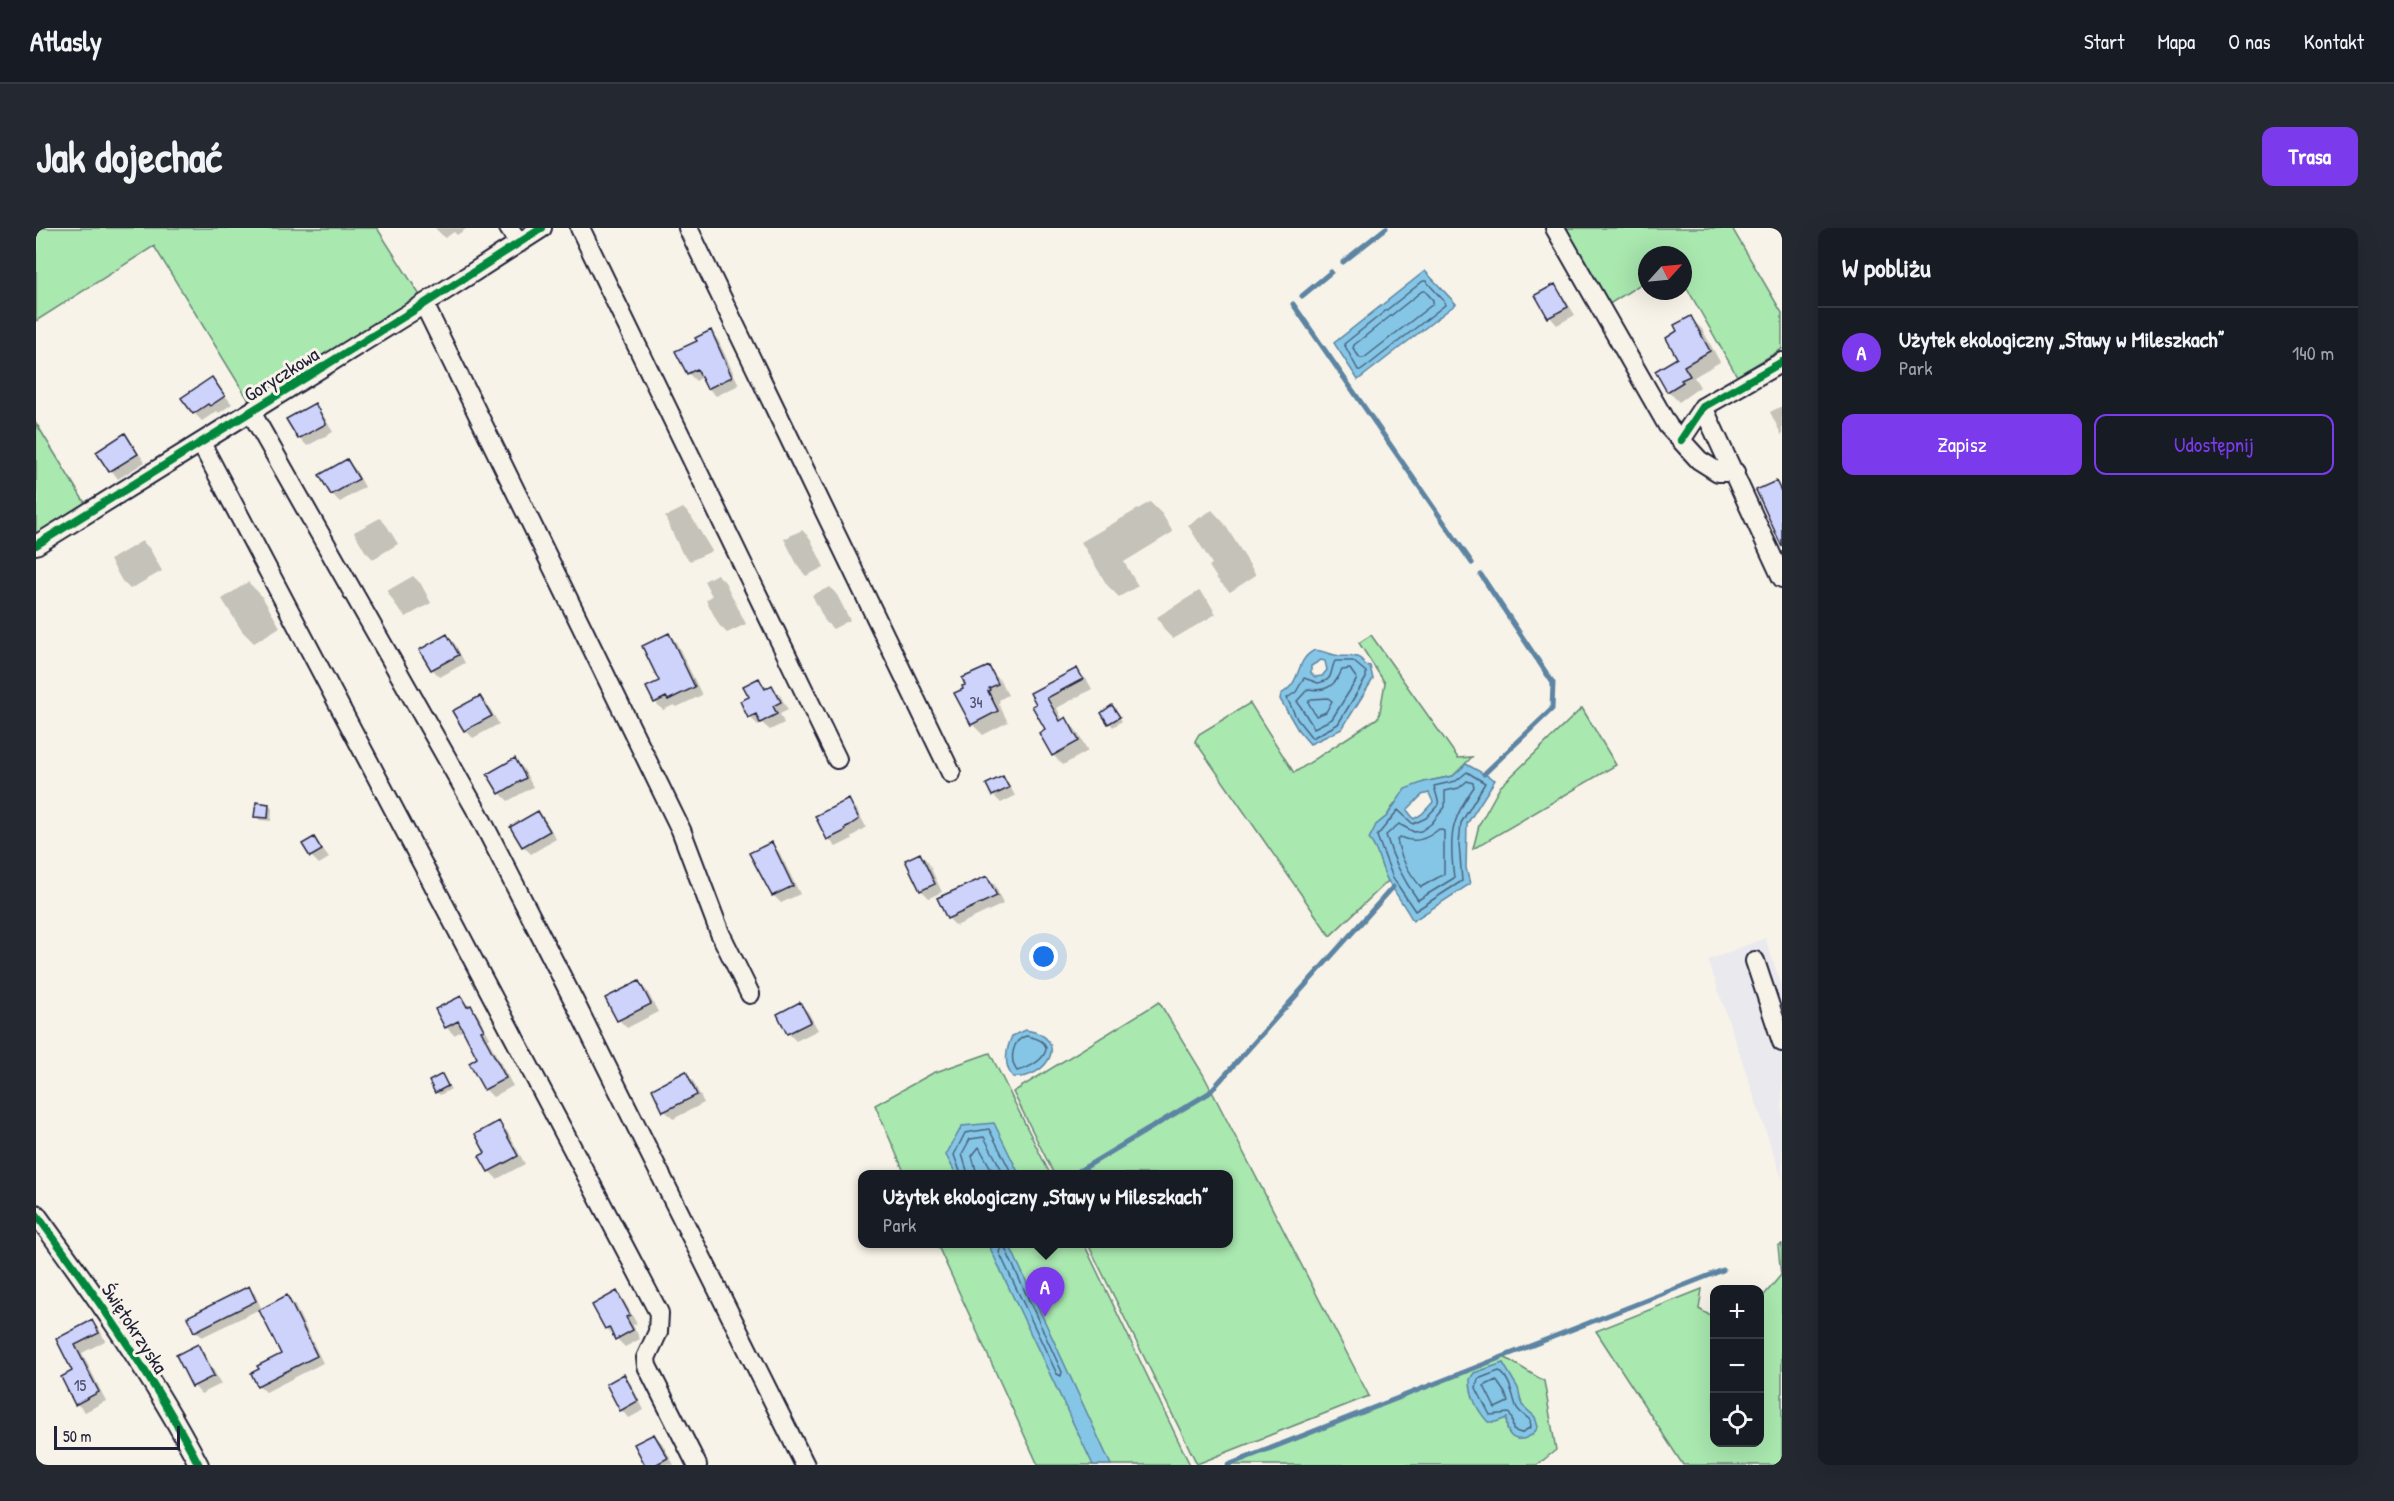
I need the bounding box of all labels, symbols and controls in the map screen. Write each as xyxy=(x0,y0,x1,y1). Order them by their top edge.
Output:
text: Atlasly xyxy=(30,22,102,60)
text: Start xyxy=(2084,27,2124,56)
text: Mapa xyxy=(2157,27,2195,56)
text: O nas xyxy=(2228,27,2271,56)
text: Kontakt xyxy=(2304,27,2364,56)
button: Trasa xyxy=(2262,127,2358,186)
text: Jak dojechać xyxy=(36,128,222,185)
north arrow xyxy=(1638,246,1692,300)
text: W pobliżu xyxy=(1842,250,1931,285)
text: Użytek ekologiczny „Stawy w Mileszkach” xyxy=(1899,324,2224,354)
text: A xyxy=(1857,339,1866,366)
text: 140 m xyxy=(2292,339,2334,366)
street label: Goryczkowa xyxy=(238,340,324,408)
text: Park xyxy=(1899,354,1932,381)
button: Zapisz xyxy=(1842,414,2082,475)
button: Udostępnij xyxy=(2094,414,2334,475)
house number: 34 xyxy=(969,691,983,713)
your location xyxy=(1029,942,1058,971)
popup xyxy=(858,1170,1233,1248)
text: Użytek ekologiczny „Stawy w Mileszkach” xyxy=(883,1181,1208,1211)
text: Park xyxy=(883,1211,916,1238)
pin: A xyxy=(1026,1268,1064,1317)
street label: Świętokrzyska xyxy=(96,1278,174,1379)
map controls xyxy=(1710,1285,1764,1447)
button: + xyxy=(1710,1285,1764,1339)
button: − xyxy=(1710,1339,1764,1393)
house number: 15 xyxy=(74,1374,87,1396)
button: locate xyxy=(1710,1393,1764,1447)
scale bar xyxy=(54,1423,180,1450)
text: 50 m xyxy=(63,1425,92,1447)

